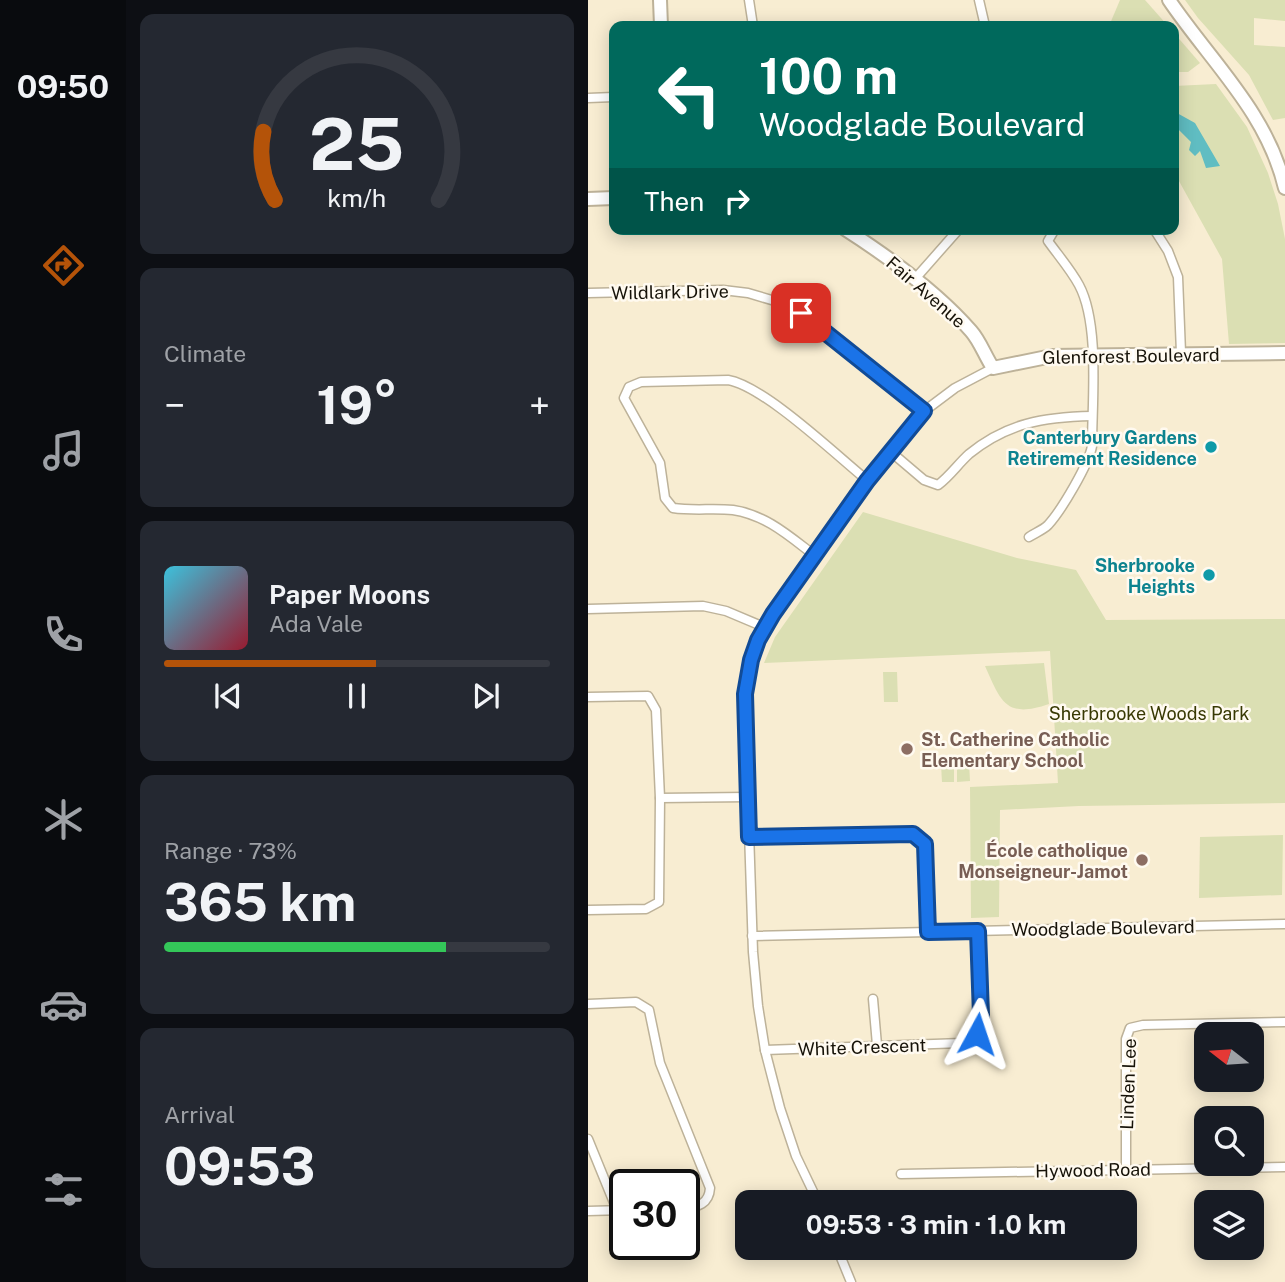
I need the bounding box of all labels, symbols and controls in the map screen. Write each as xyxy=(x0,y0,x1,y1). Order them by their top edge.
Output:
text: 100 m xyxy=(759,47,898,105)
icon: left xyxy=(644,49,735,140)
text: 09:50 xyxy=(17,68,109,105)
text: 25 xyxy=(309,101,405,186)
text: Woodglade Boulevard xyxy=(759,106,1085,143)
icon: right xyxy=(718,182,756,220)
text: km/h xyxy=(328,183,386,213)
text: Then xyxy=(644,186,704,217)
icon: directions xyxy=(39,241,88,290)
street label: Fair Avenue xyxy=(882,252,970,332)
street label: Wildlark Drive xyxy=(611,280,729,304)
pin xyxy=(771,283,831,343)
icon: arrive xyxy=(782,294,820,332)
text: Climate xyxy=(164,340,246,367)
street label: Glenforest Boulevard xyxy=(1042,344,1220,368)
text: 19° xyxy=(316,375,398,436)
text: − xyxy=(164,383,185,428)
text: + xyxy=(529,383,550,428)
icon: music xyxy=(39,426,88,475)
place label: Canterbury Gardens Retirement Residence xyxy=(1007,427,1197,469)
marker: Canterbury Gardens Retirement Residence xyxy=(1203,439,1219,455)
place label: Sherbrooke Heights xyxy=(1095,555,1195,597)
marker: Sherbrooke Heights xyxy=(1201,567,1217,583)
text: Paper Moons xyxy=(269,579,430,610)
icon: phone xyxy=(39,610,88,659)
text: Ada Vale xyxy=(269,610,363,637)
icon: previous xyxy=(209,677,247,715)
icon: pause xyxy=(338,677,376,715)
icon: next xyxy=(467,677,505,715)
park label: Sherbrooke Woods Park xyxy=(1049,703,1249,724)
place label: St. Catherine Catholic Elementary School xyxy=(921,729,1110,771)
marker: St. Catherine Catholic Elementary School xyxy=(899,741,915,757)
icon: climate xyxy=(39,795,88,844)
text: Range · 73% xyxy=(164,837,297,864)
place label: École catholique Monseigneur-Jamot xyxy=(958,839,1128,882)
marker: École catholique Monseigneur-Jamot xyxy=(1134,852,1150,868)
text: 365 km xyxy=(164,872,356,933)
street label: Woodglade Boulevard xyxy=(1011,916,1195,940)
icon: car xyxy=(39,980,88,1029)
position arrow xyxy=(940,997,1014,1071)
north arrow xyxy=(1194,1022,1264,1092)
map controls xyxy=(1194,1022,1264,1260)
street label: White Crescent xyxy=(797,1034,927,1060)
street label: Linden Lee xyxy=(1116,1038,1140,1130)
text: Arrival xyxy=(164,1101,235,1128)
button: search xyxy=(1194,1106,1264,1176)
text: 09:53 xyxy=(164,1136,315,1197)
street label: Hywood Road xyxy=(1035,1158,1151,1182)
icon: filters xyxy=(39,1165,88,1214)
speed limit sign: 30 xyxy=(609,1169,700,1260)
button: layers xyxy=(1194,1190,1264,1260)
text: 09:53 · 3 min · 1.0 km xyxy=(806,1209,1066,1240)

